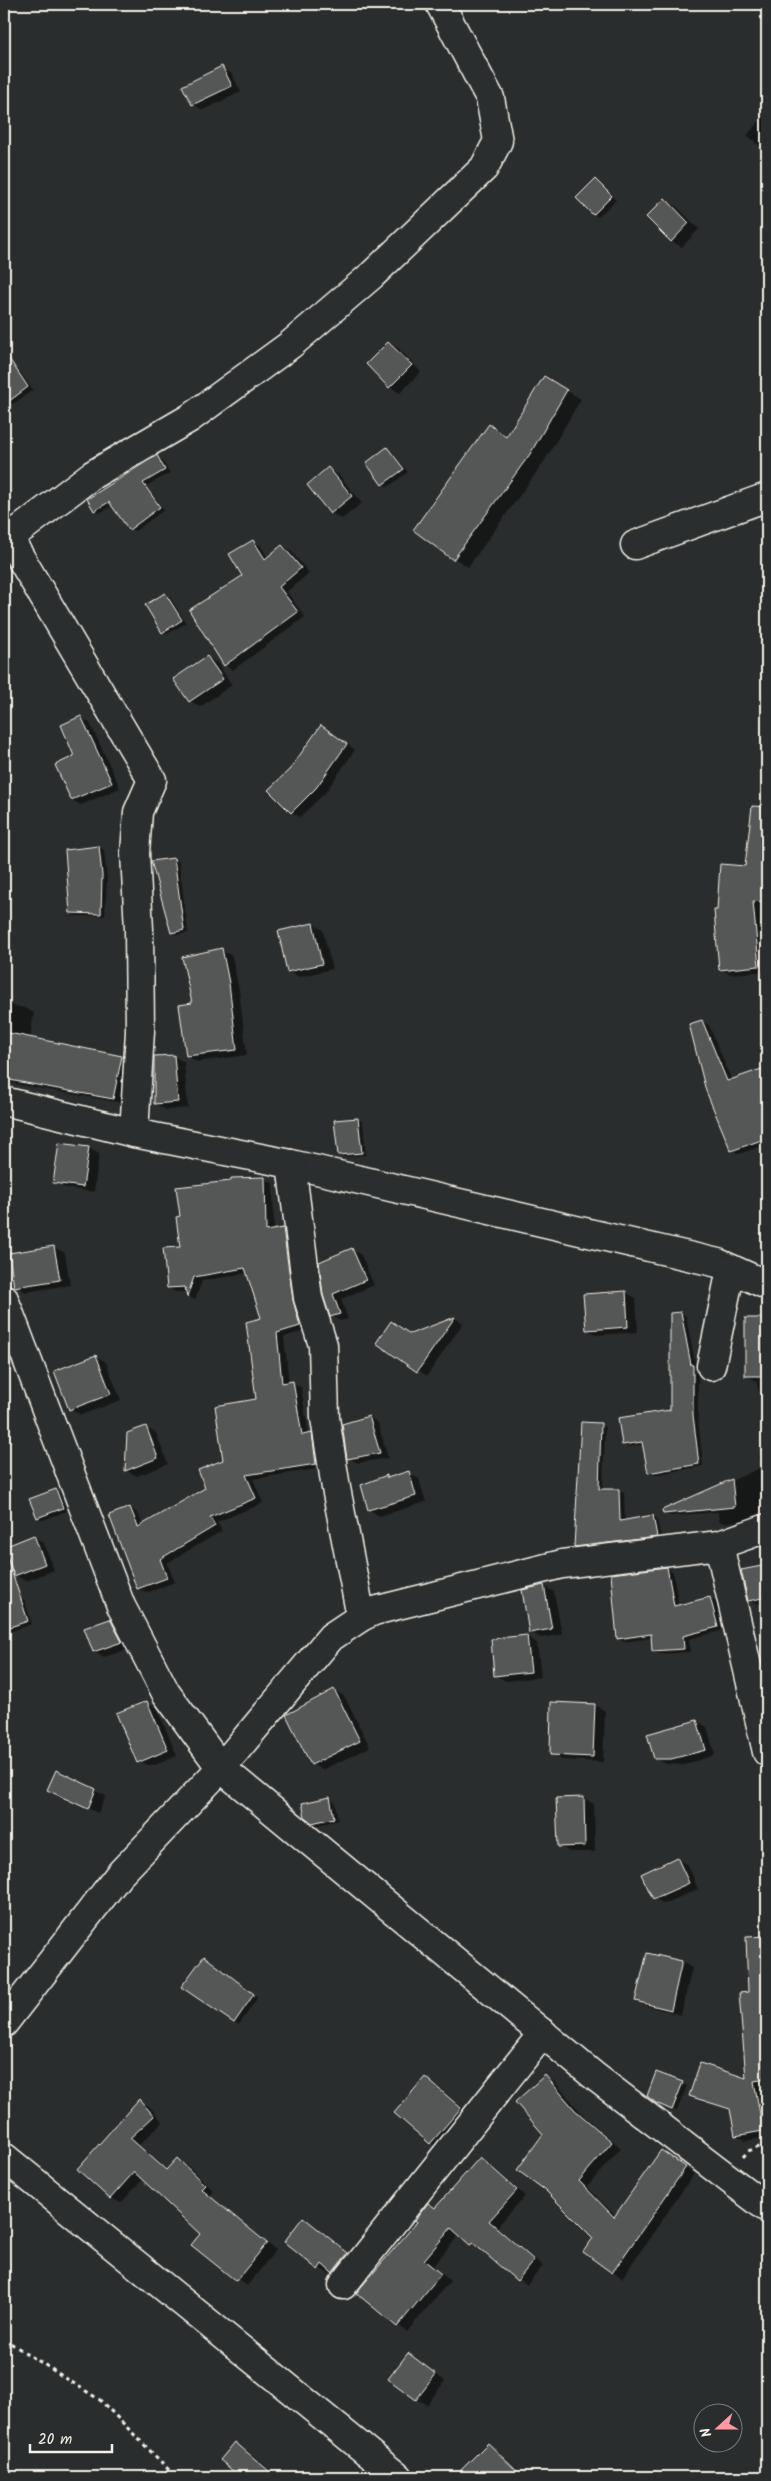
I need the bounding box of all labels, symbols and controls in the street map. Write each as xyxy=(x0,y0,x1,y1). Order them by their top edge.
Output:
north arrow xyxy=(694,2404,744,2454)
scale bar xyxy=(30,2421,112,2453)
text: N xyxy=(695,2424,719,2440)
text: 20 m xyxy=(38,2428,72,2452)

